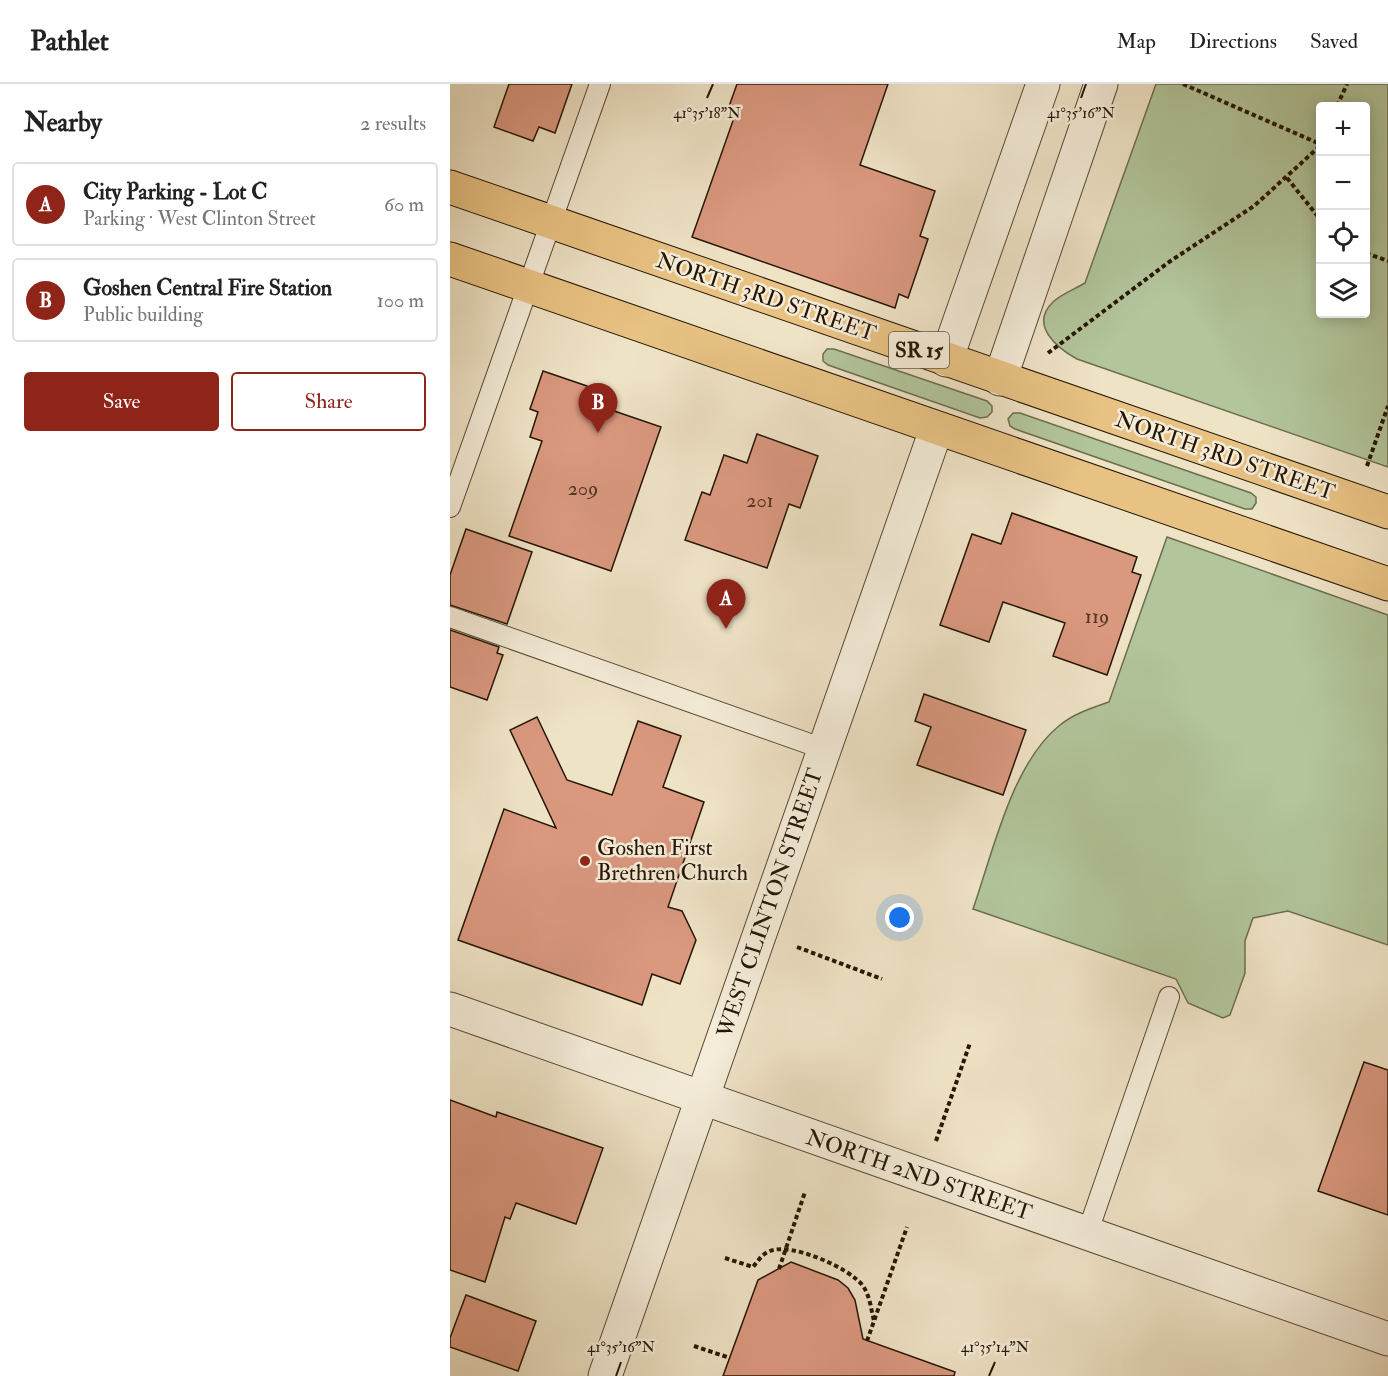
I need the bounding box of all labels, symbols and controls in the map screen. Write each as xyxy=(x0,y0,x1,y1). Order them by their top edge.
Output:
text: Pathlet xyxy=(30,24,109,59)
text: Map xyxy=(1116,28,1156,55)
text: Directions xyxy=(1189,28,1277,55)
text: Saved xyxy=(1310,28,1358,55)
map controls xyxy=(1316,102,1370,318)
button: + xyxy=(1316,102,1370,156)
text: 41°35'18"N xyxy=(673,104,741,123)
text: 41°35'16"N xyxy=(1047,104,1115,123)
text: Nearby xyxy=(24,107,102,139)
text: 2 results xyxy=(360,111,426,136)
button: − xyxy=(1316,156,1370,210)
text: City Parking - Lot C xyxy=(83,178,267,206)
text: A xyxy=(39,192,52,217)
text: 60 m xyxy=(384,192,424,217)
text: Parking · West Clinton Street xyxy=(83,206,316,231)
button: locate xyxy=(1316,210,1370,264)
street label: NORTH 3RD STREET xyxy=(652,246,880,348)
button: layers xyxy=(1316,264,1370,318)
text: Goshen Central Fire Station xyxy=(83,274,332,302)
text: B xyxy=(39,288,52,313)
text: 100 m xyxy=(377,288,424,313)
text: Public building xyxy=(83,302,203,327)
road number: SR 15 xyxy=(889,332,949,368)
button: Save xyxy=(24,372,219,431)
button: Share xyxy=(231,372,426,431)
pin: B xyxy=(578,384,618,433)
street label: NORTH 3RD STREET xyxy=(1111,405,1339,507)
house number: 209 xyxy=(568,476,598,501)
house number: 201 xyxy=(746,488,774,513)
pin: A xyxy=(706,580,746,629)
house number: 119 xyxy=(1085,604,1109,629)
street label: WEST CLINTON STREET xyxy=(710,764,829,1042)
place label: Goshen First Brethren Church xyxy=(597,834,748,887)
marker: Goshen First Brethren Church xyxy=(578,854,592,868)
your location xyxy=(885,903,914,932)
street label: NORTH 2ND STREET xyxy=(802,1123,1036,1227)
text: 41°35'16"N xyxy=(587,1338,655,1357)
text: 41°35'14"N xyxy=(961,1338,1030,1357)

